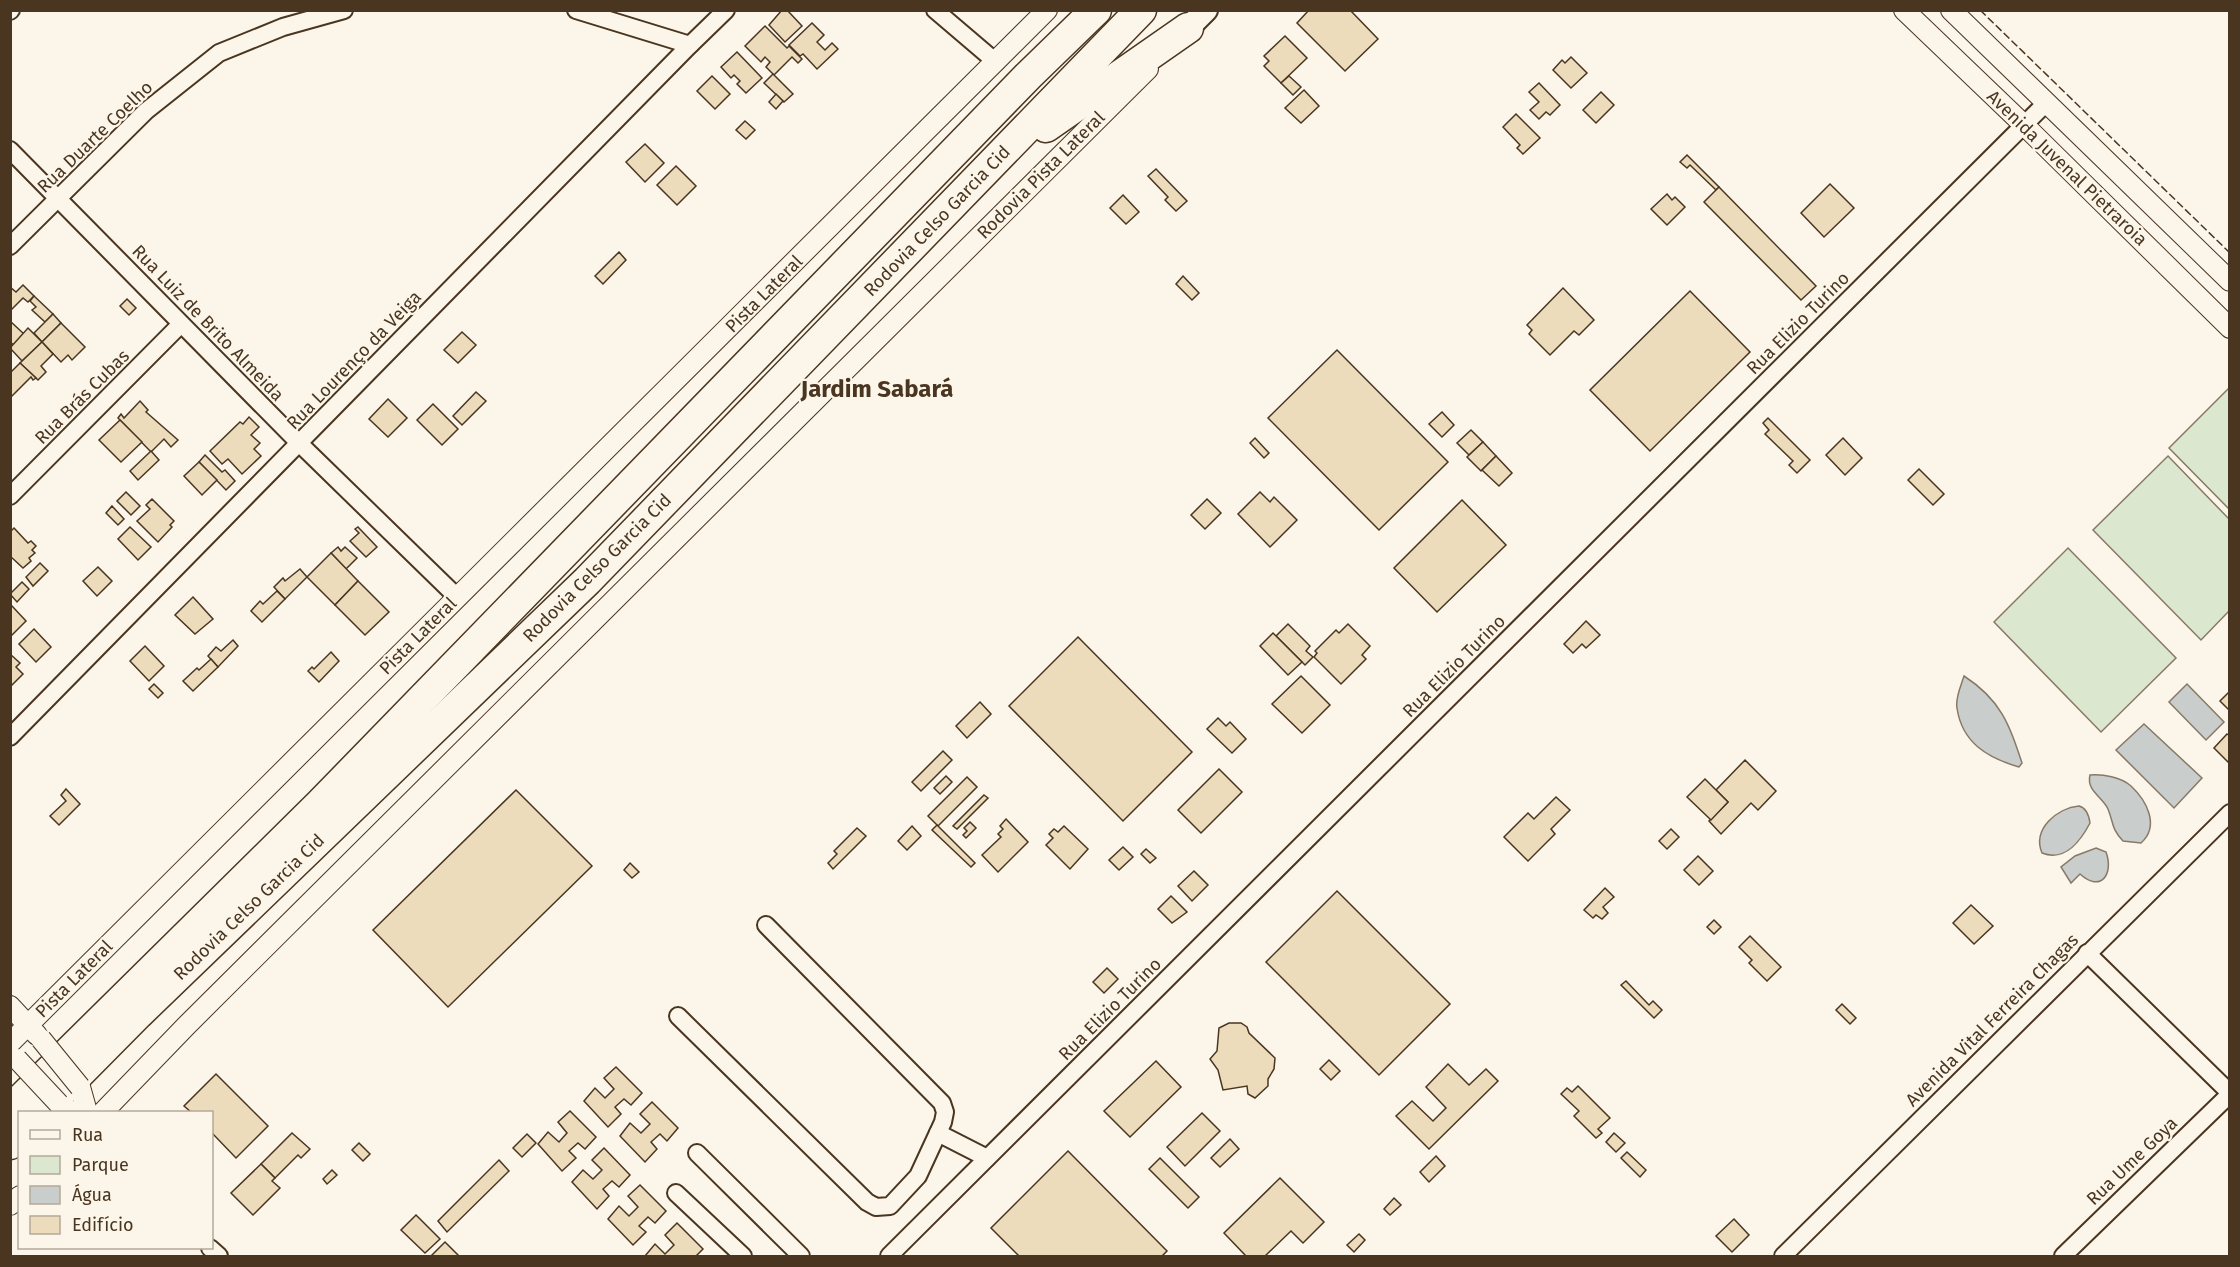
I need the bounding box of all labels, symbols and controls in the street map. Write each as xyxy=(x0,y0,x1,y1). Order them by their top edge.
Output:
street label: Rua Duarte Coelho xyxy=(33,76,157,198)
street label: Avenida Juvenal Pietraroia xyxy=(1982,86,2152,250)
street label: Rodovia Pista Lateral xyxy=(973,107,1109,243)
street label: Rodovia Celso Garcia Cid xyxy=(859,141,1015,301)
street label: Rua Luiz de Brito Almeida xyxy=(127,240,289,406)
street label: Pista Lateral xyxy=(721,251,807,337)
street label: Rua Elizio Turino xyxy=(1742,267,1854,379)
street label: Rua Lourenço da Veiga xyxy=(282,286,426,434)
street label: Rua Brás Cubas xyxy=(30,345,134,449)
district label: Jardim Sabará xyxy=(800,375,953,403)
street label: Rodovia Celso Garcia Cid xyxy=(518,489,676,647)
street label: Pista Lateral xyxy=(375,593,461,679)
street label: Rua Elizio Turino xyxy=(1398,610,1510,722)
street label: Rodovia Celso Garcia Cid xyxy=(169,829,329,985)
street label: Avenida Vital Ferreira Chagas xyxy=(1901,929,2083,1111)
street label: Pista Lateral xyxy=(31,936,117,1022)
street label: Rua Elizio Turino xyxy=(1054,953,1166,1065)
legend xyxy=(18,1111,213,1249)
street label: Rua Ume Goya xyxy=(2082,1112,2182,1210)
text: Rua xyxy=(72,1124,103,1146)
text: Parque xyxy=(72,1154,129,1176)
text: Água xyxy=(72,1183,112,1206)
text: Edifício xyxy=(72,1214,134,1236)

